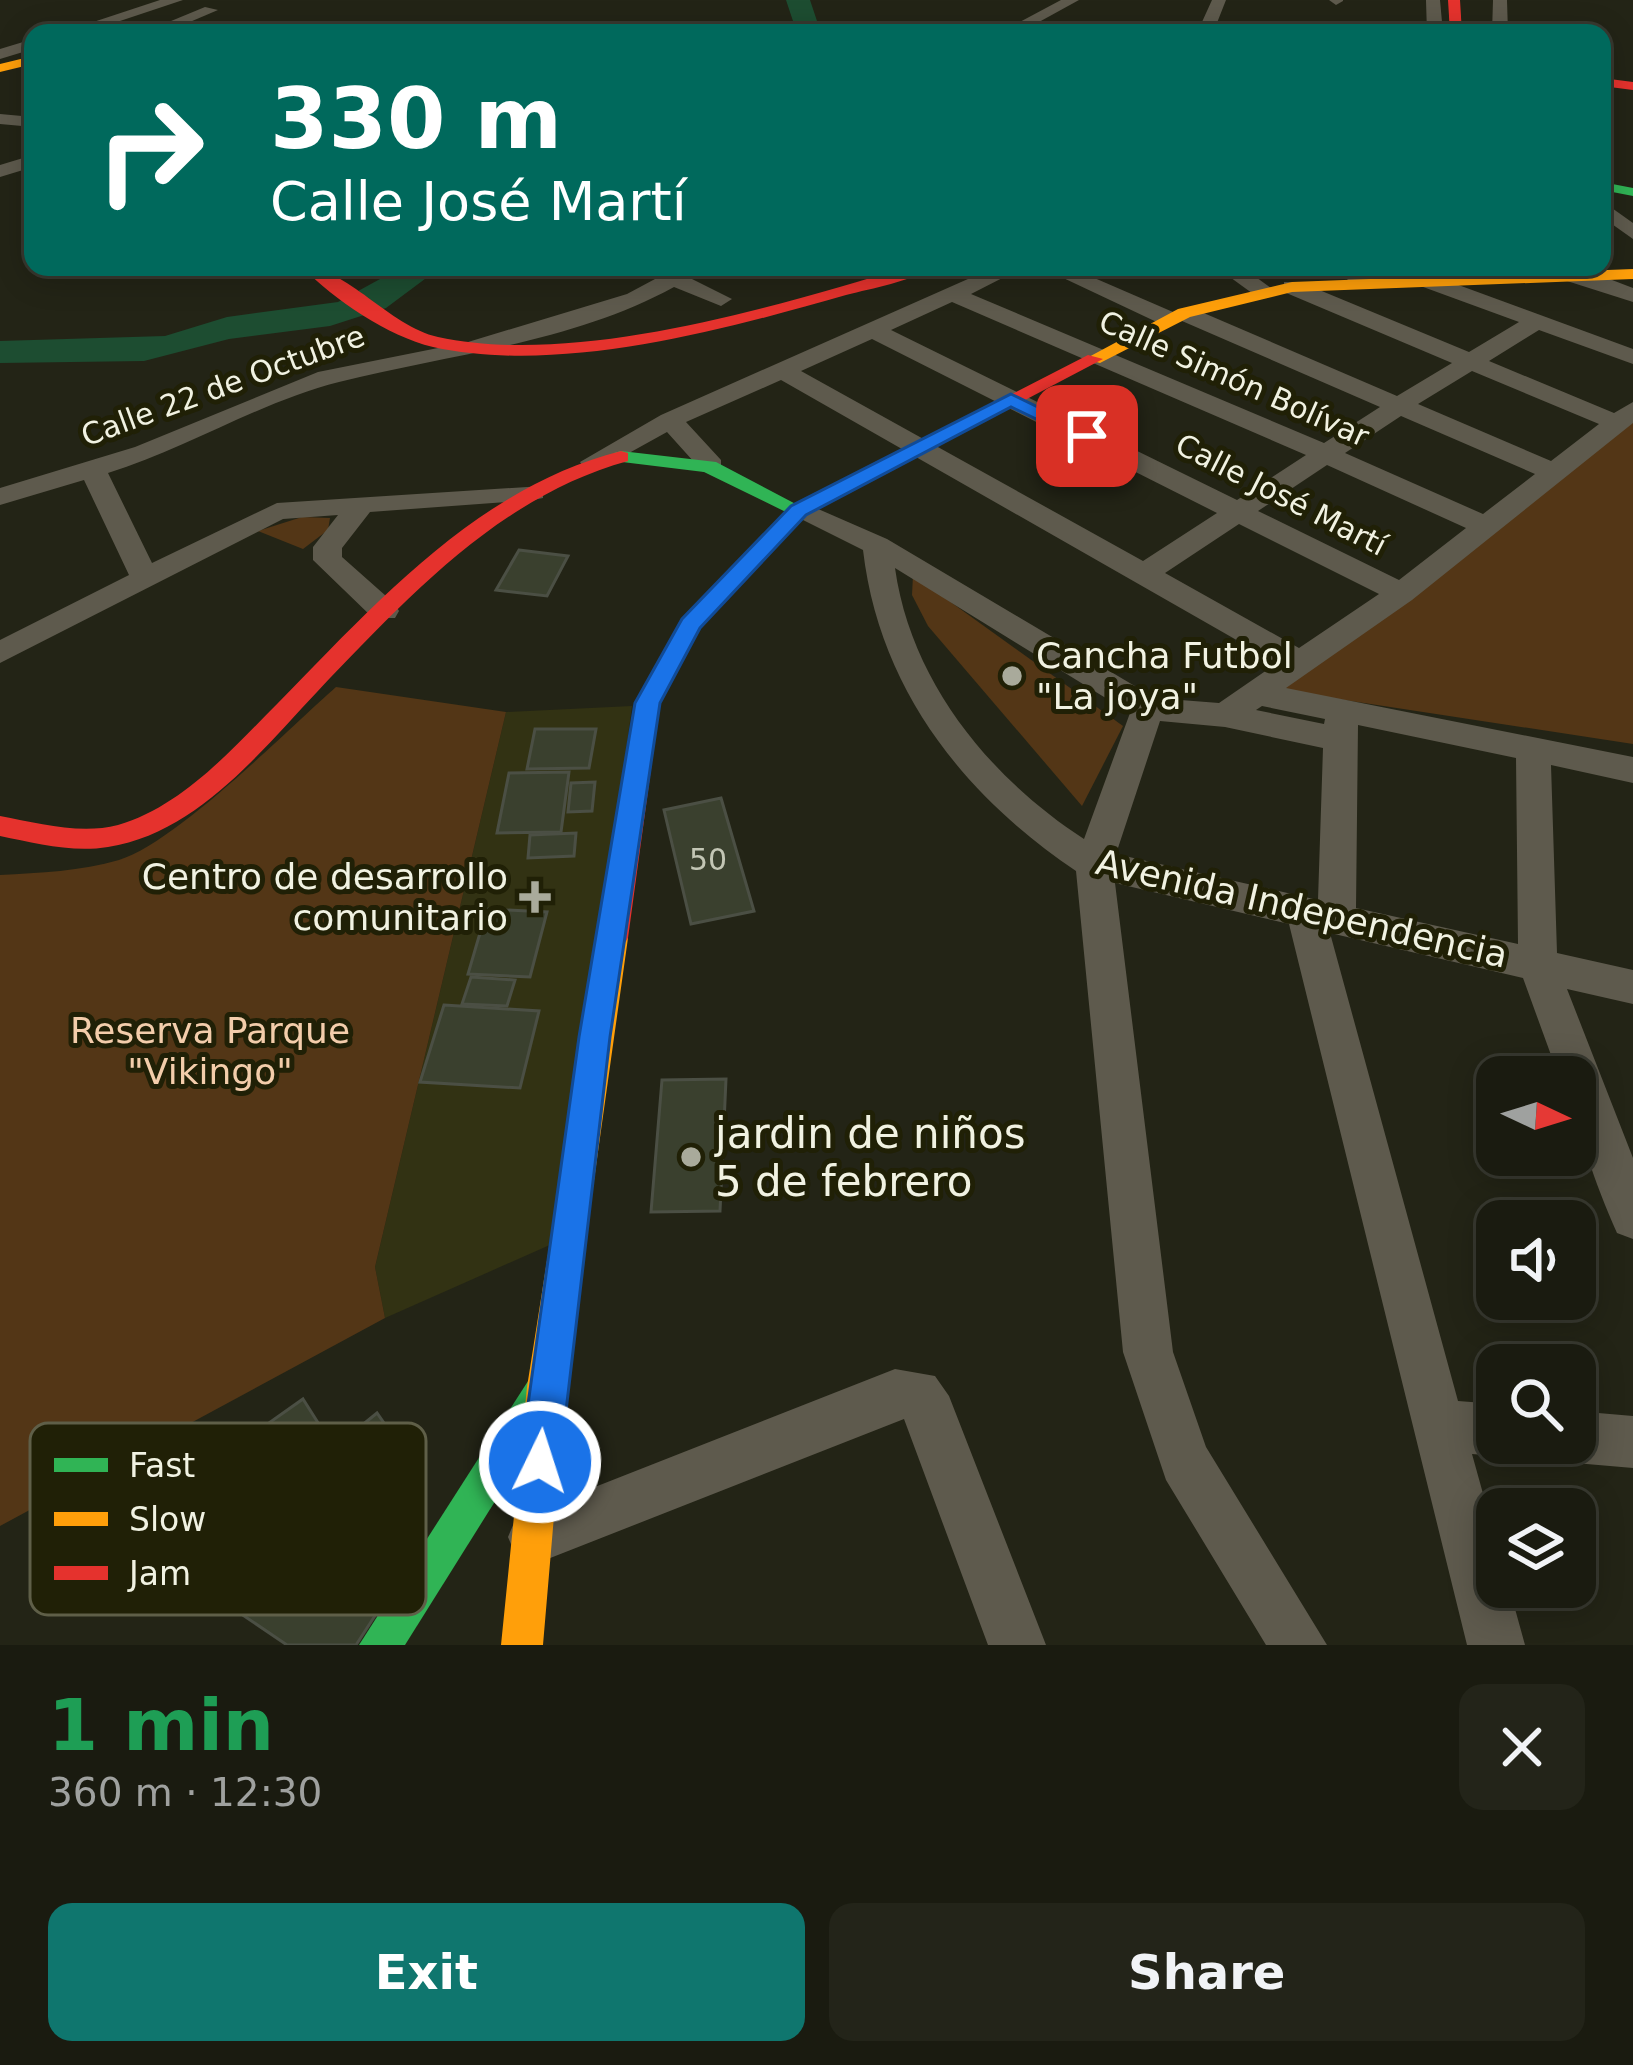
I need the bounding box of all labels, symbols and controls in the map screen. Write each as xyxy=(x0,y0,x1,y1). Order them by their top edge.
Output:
text: 330 m xyxy=(270,70,562,168)
icon: right xyxy=(72,72,228,228)
text: Calle José Martí xyxy=(270,170,687,233)
street label: Calle Simón Bolívar xyxy=(1094,303,1375,454)
street label: Calle 22 de Octubre xyxy=(76,318,369,453)
pin xyxy=(1036,385,1138,487)
icon: arrive xyxy=(1054,403,1120,469)
street label: Calle José Martí xyxy=(1170,426,1394,563)
place label: Cancha Futbol "La joya" xyxy=(1036,635,1293,717)
marker: Cancha Futbol "La joya" xyxy=(999,663,1025,689)
street label: Avenida Independencia xyxy=(1092,841,1512,976)
house number: 50 xyxy=(689,842,727,877)
place label: Centro de desarrollo comunitario xyxy=(142,856,508,938)
marker: Centro de desarrollo comunitario xyxy=(519,881,551,913)
park label: Reserva Parque "Vikingo" xyxy=(70,1010,350,1092)
north arrow xyxy=(1476,1056,1596,1176)
map controls xyxy=(1476,1056,1596,1608)
place label: jardin de niños 5 de febrero xyxy=(714,1109,1026,1206)
marker: jardin de niños 5 de febrero xyxy=(678,1144,704,1170)
button: sound xyxy=(1476,1200,1596,1320)
button: search xyxy=(1476,1344,1596,1464)
position arrow xyxy=(477,1399,603,1525)
legend xyxy=(30,1423,426,1615)
text: Fast xyxy=(129,1446,195,1485)
button: layers xyxy=(1476,1488,1596,1608)
text: Slow xyxy=(129,1500,206,1539)
text: Jam xyxy=(127,1554,191,1593)
text: 1 min xyxy=(48,1683,274,1767)
button: close xyxy=(1459,1684,1585,1810)
text: 360 m · 12:30 xyxy=(48,1770,322,1815)
button: Exit xyxy=(48,1903,805,2041)
button: Share xyxy=(829,1903,1585,2041)

